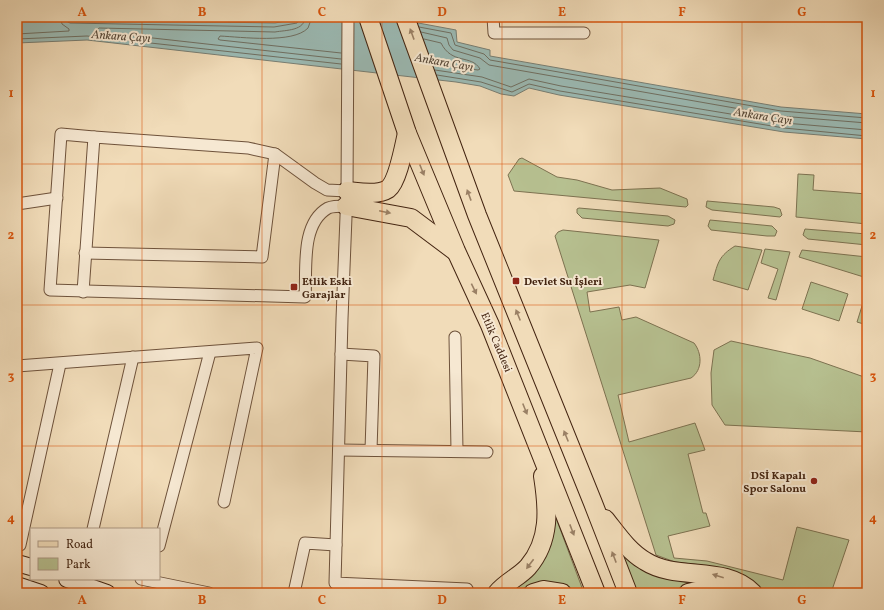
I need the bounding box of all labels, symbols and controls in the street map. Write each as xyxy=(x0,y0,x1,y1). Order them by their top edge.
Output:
text: A xyxy=(77,4,87,22)
text: B xyxy=(198,4,207,22)
text: C xyxy=(318,4,326,22)
text: D xyxy=(437,4,447,22)
text: E xyxy=(558,4,566,22)
text: F xyxy=(678,4,686,22)
text: G xyxy=(797,4,807,22)
water label: Ankara Çayı xyxy=(90,27,151,47)
one-way arrow xyxy=(408,28,414,40)
water label: Ankara Çayı xyxy=(412,50,474,76)
text: 1 xyxy=(8,85,14,103)
text: 1 xyxy=(870,85,876,103)
water label: Ankara Çayı xyxy=(731,104,793,130)
one-way arrow xyxy=(419,164,425,175)
one-way arrow xyxy=(466,188,472,200)
one-way arrow xyxy=(379,210,391,216)
text: 2 xyxy=(8,227,15,245)
text: 2 xyxy=(870,227,877,245)
place label: Etlik Eski Garajlar xyxy=(302,275,352,303)
place label: Devlet Su İşleri xyxy=(524,275,602,290)
marker: Devlet Su İşleri xyxy=(511,276,521,286)
marker: Etlik Eski Garajlar xyxy=(289,282,299,292)
one-way arrow xyxy=(471,283,477,295)
one-way arrow xyxy=(514,309,520,321)
street label: Etlik Caddesi xyxy=(476,310,515,375)
text: 3 xyxy=(8,368,15,386)
text: 3 xyxy=(870,368,877,386)
one-way arrow xyxy=(522,403,528,415)
one-way arrow xyxy=(563,429,569,441)
place label: DSİ Kapalı Spor Salonu xyxy=(743,469,806,497)
marker: DSİ Kapalı Spor Salonu xyxy=(809,476,819,486)
text: 4 xyxy=(7,510,15,528)
text: 4 xyxy=(869,510,877,528)
one-way arrow xyxy=(569,524,575,536)
legend xyxy=(30,528,160,580)
text: Road xyxy=(66,537,93,553)
one-way arrow xyxy=(610,550,616,562)
text: Park xyxy=(66,557,91,573)
one-way arrow xyxy=(526,558,534,569)
one-way arrow xyxy=(712,573,724,579)
text: A xyxy=(77,592,87,610)
text: B xyxy=(198,592,207,610)
text: C xyxy=(318,592,326,610)
text: D xyxy=(437,592,447,610)
text: E xyxy=(558,592,566,610)
text: F xyxy=(678,592,686,610)
text: G xyxy=(797,592,807,610)

